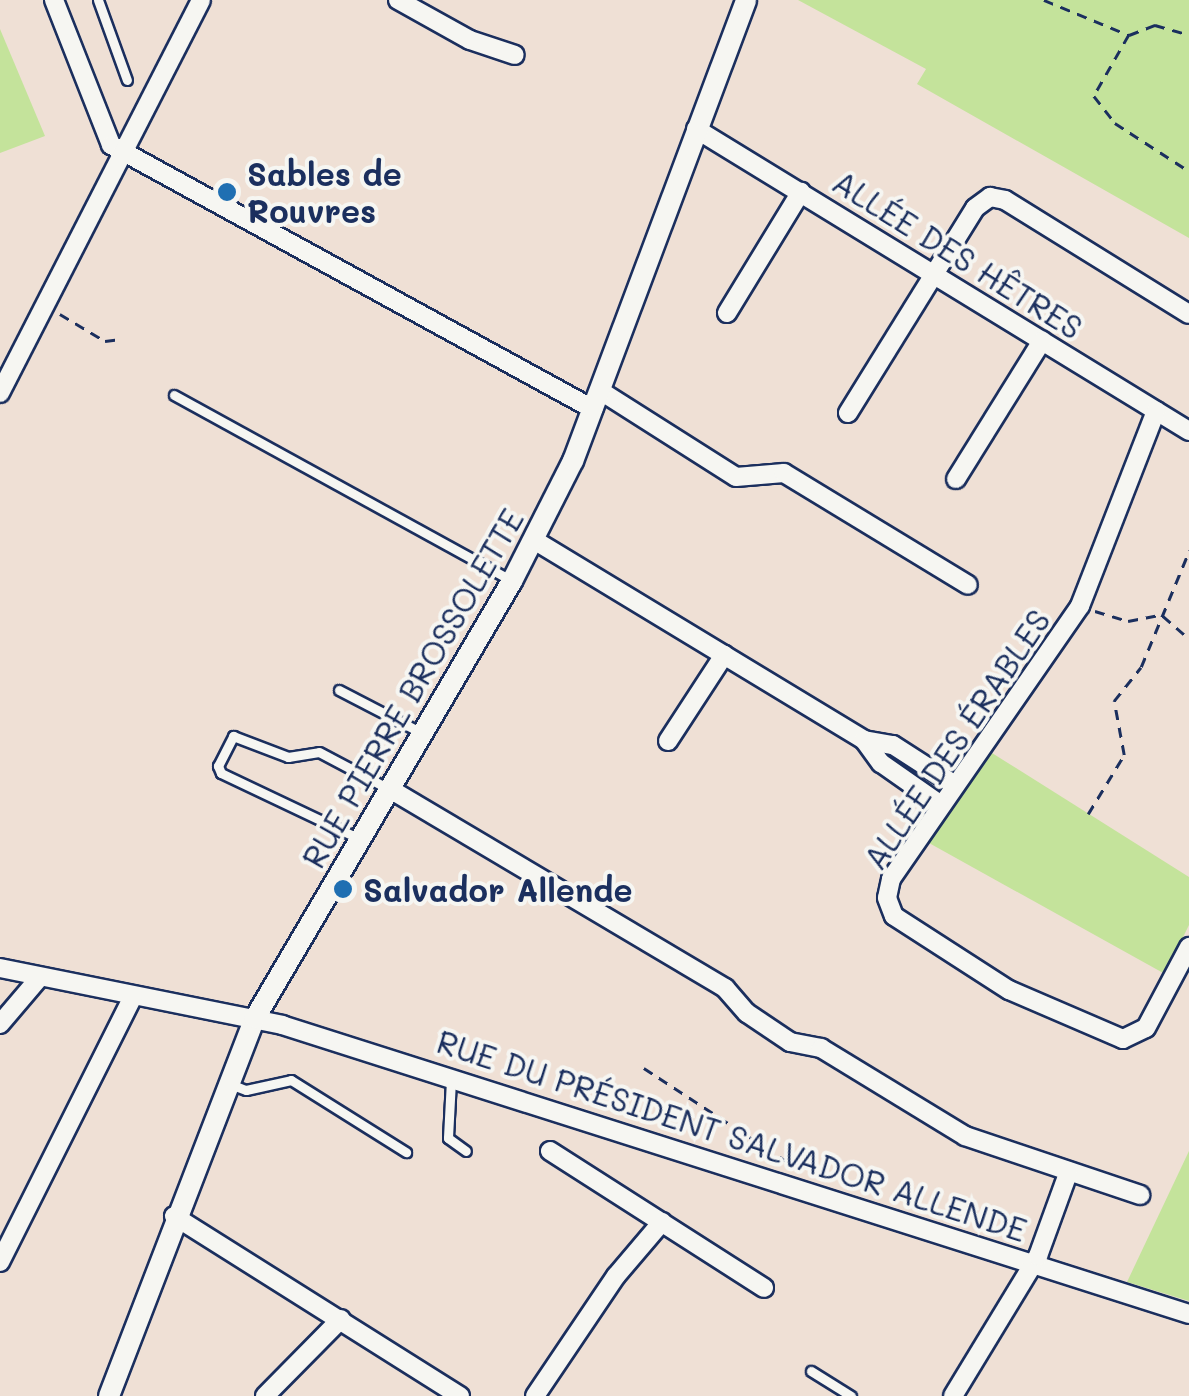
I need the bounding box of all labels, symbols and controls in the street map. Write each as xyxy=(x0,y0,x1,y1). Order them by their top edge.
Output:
place label: Sables de Rouvres xyxy=(247,155,402,230)
street label: ALLÉE DES HÊTRES xyxy=(826,162,1090,346)
marker: Sables de Rouvres xyxy=(216,181,238,203)
street label: RUE PIERRE BROSSOLETTE xyxy=(293,502,531,874)
street label: ALLÉE DES ÉRABLES xyxy=(855,602,1057,876)
place label: Salvador Allende xyxy=(363,870,633,908)
marker: Salvador Allende xyxy=(332,878,354,900)
street label: RUE DU PRÉSIDENT SALVADOR ALLENDE xyxy=(432,1021,1032,1249)

